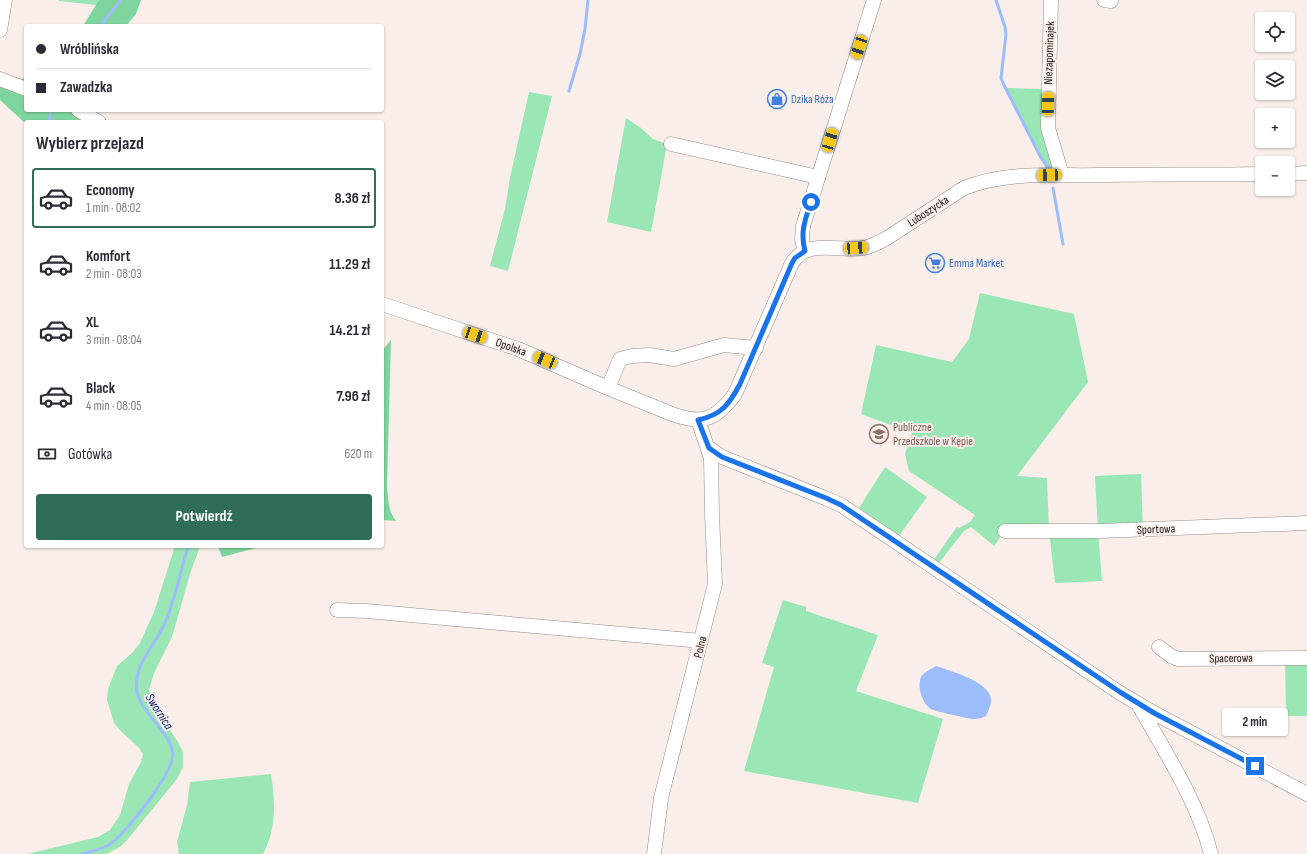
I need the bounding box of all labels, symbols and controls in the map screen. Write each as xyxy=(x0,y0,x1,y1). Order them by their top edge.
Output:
map controls xyxy=(1255,12,1295,196)
button: locate xyxy=(1255,12,1295,52)
street label: Niezapominajek xyxy=(1041,21,1058,85)
car xyxy=(850,34,868,60)
text: Wróblińska xyxy=(60,40,119,59)
button: layers xyxy=(1255,60,1295,100)
text: Zawadzka xyxy=(60,78,112,97)
shop icon: Dzika Róża xyxy=(766,88,788,110)
place label: Dzika Róża xyxy=(791,92,834,107)
car xyxy=(1042,92,1054,116)
button: + xyxy=(1255,108,1295,148)
car xyxy=(821,127,839,153)
text: Wybierz przejazd xyxy=(36,133,144,154)
button: − xyxy=(1255,156,1295,196)
car xyxy=(1037,169,1061,181)
icon: car xyxy=(38,180,74,216)
text: Economy xyxy=(86,181,135,200)
text: 8.36 zł xyxy=(335,189,370,208)
street label: Luboszycka xyxy=(905,192,952,230)
route start xyxy=(802,193,820,211)
text: 1 min · 08:02 xyxy=(86,200,141,216)
car xyxy=(844,241,868,255)
icon: car xyxy=(38,246,74,282)
text: Komfort xyxy=(86,247,130,266)
supermarket icon: Emma Market xyxy=(924,252,946,274)
text: 11.29 zł xyxy=(329,255,370,274)
place label: Emma Market xyxy=(949,256,1004,271)
text: 2 min · 08:03 xyxy=(86,266,142,282)
icon: car xyxy=(38,312,74,348)
text: XL xyxy=(86,313,99,332)
text: 14.21 zł xyxy=(330,321,370,340)
car xyxy=(462,325,488,345)
text: 3 min · 08:04 xyxy=(86,332,142,348)
street label: Opolska xyxy=(493,335,529,360)
car xyxy=(532,350,558,370)
icon: car xyxy=(38,378,74,414)
text: Black xyxy=(86,379,115,398)
text: 7.96 zł xyxy=(336,387,370,406)
text: 4 min · 08:05 xyxy=(86,398,142,414)
place label: Publiczne Przedszkole w Kępie xyxy=(893,420,973,449)
school or university icon: Publiczne Przedszkole w Kępie xyxy=(868,423,890,445)
icon: cash xyxy=(36,443,58,465)
text: Gotówka xyxy=(68,445,112,464)
text: 620 m xyxy=(345,446,372,462)
button: Potwierdź xyxy=(36,494,372,540)
street label: Sportowa xyxy=(1137,521,1176,538)
street label: Polna xyxy=(691,634,711,660)
street label: Spacerowa xyxy=(1209,651,1253,666)
water label: Swornica xyxy=(142,691,177,733)
callout: 2 min xyxy=(1222,708,1288,736)
text: 2 min xyxy=(1243,714,1267,730)
route end xyxy=(1246,757,1264,775)

